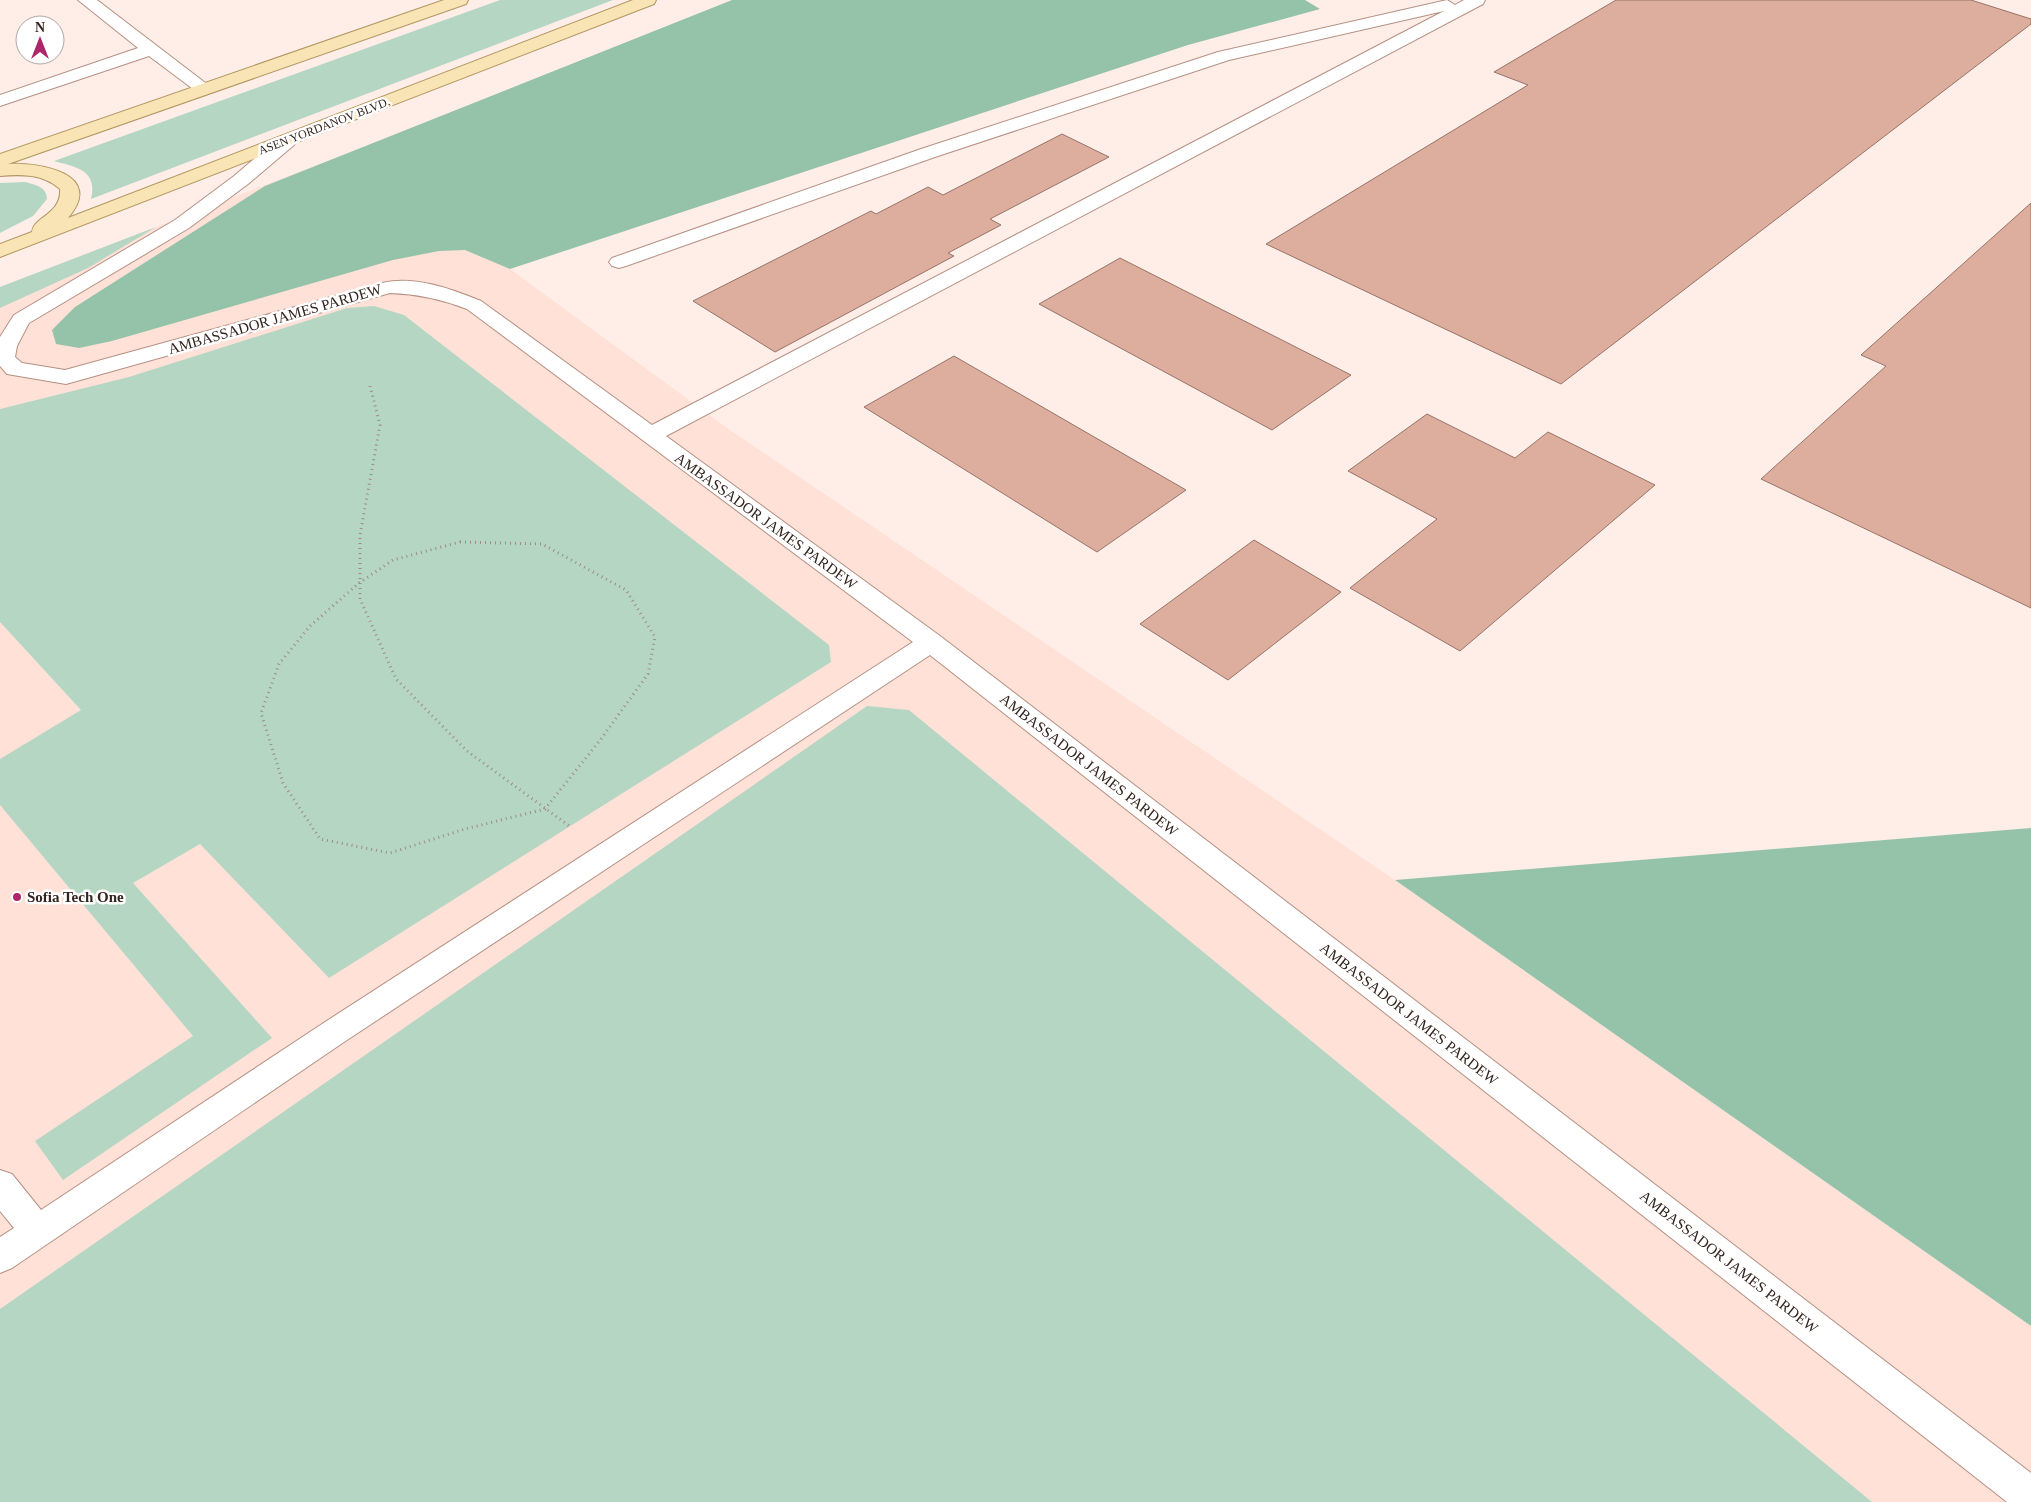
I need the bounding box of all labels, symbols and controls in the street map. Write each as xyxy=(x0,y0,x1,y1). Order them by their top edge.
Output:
north arrow xyxy=(15,15,65,65)
text: N xyxy=(35,20,45,35)
street label: ASEN YORDANOV BLVD. xyxy=(256,94,392,158)
street label: AMBASSADOR JAMES PARDEW xyxy=(166,281,384,357)
street label: AMBASSADOR JAMES PARDEW xyxy=(672,450,861,593)
street label: AMBASSADOR JAMES PARDEW xyxy=(997,691,1182,840)
place label: Sofia Tech One xyxy=(27,889,124,905)
marker: Sofia Tech One xyxy=(11,891,23,903)
street label: AMBASSADOR JAMES PARDEW xyxy=(1317,940,1502,1089)
street label: AMBASSADOR JAMES PARDEW xyxy=(1637,1188,1822,1337)

